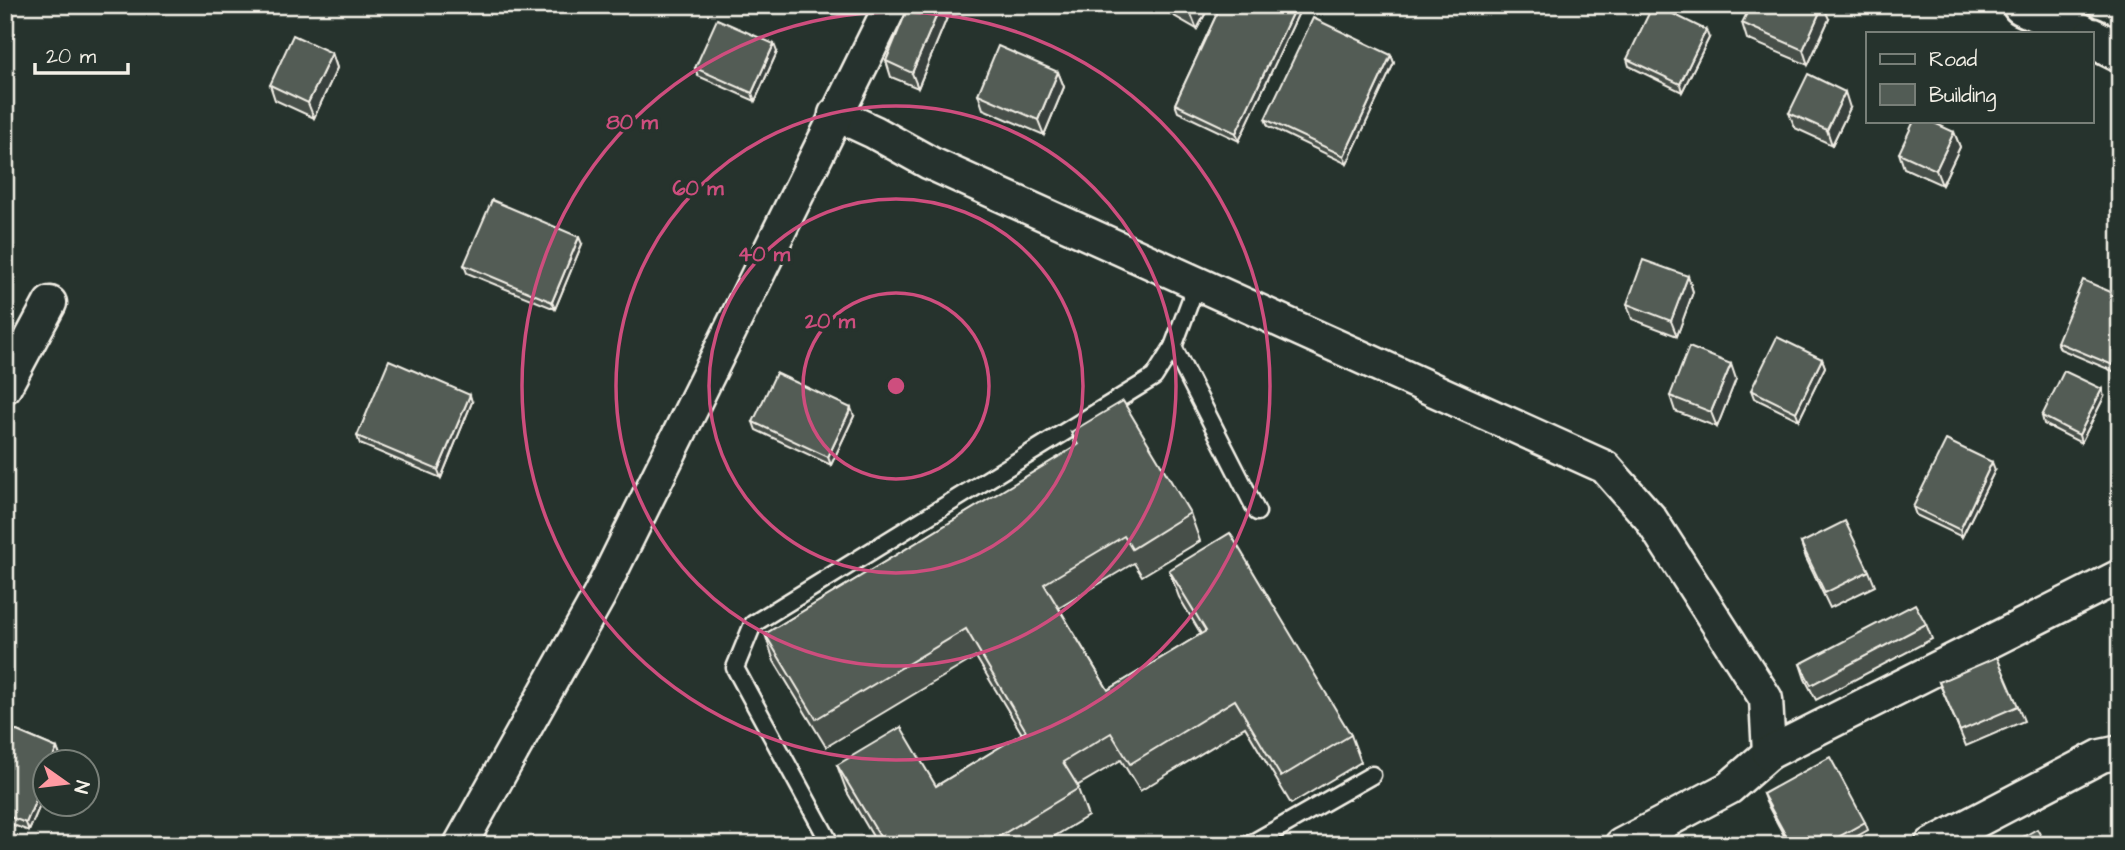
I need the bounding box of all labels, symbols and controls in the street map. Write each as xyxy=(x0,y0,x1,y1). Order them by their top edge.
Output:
scale bar xyxy=(35,32,128,76)
legend xyxy=(1866,32,2094,122)
text: 20 m xyxy=(46,42,97,71)
text: Road xyxy=(1929,45,1977,74)
text: Building xyxy=(1929,81,1997,112)
text: 80 m xyxy=(606,108,658,137)
text: 60 m xyxy=(672,174,724,203)
text: 40 m xyxy=(738,240,791,269)
text: 20 m xyxy=(804,307,856,336)
centre of rings xyxy=(884,374,908,398)
north arrow xyxy=(32,748,102,818)
text: N xyxy=(66,778,96,796)

